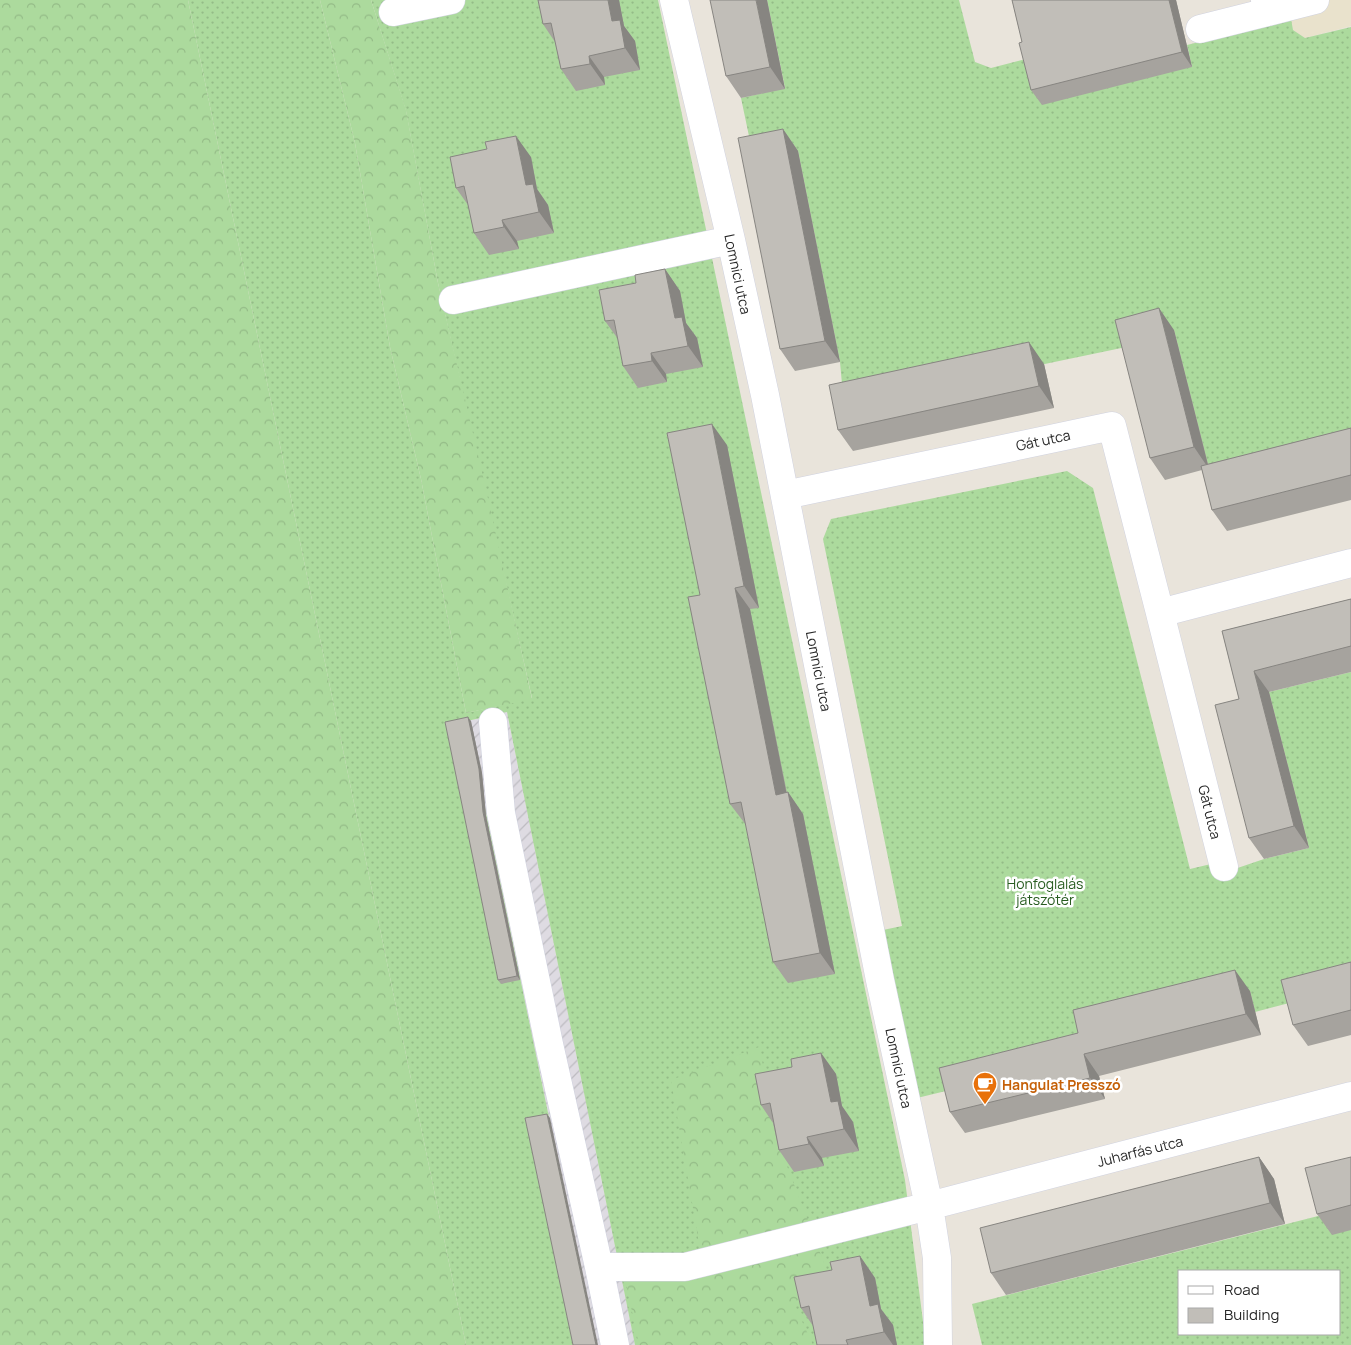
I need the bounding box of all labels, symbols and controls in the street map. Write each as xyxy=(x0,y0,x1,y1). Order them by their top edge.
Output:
street label: Lomnici utca xyxy=(720,232,756,316)
street label: Gát utca xyxy=(1014,425,1072,455)
street label: Lomnici utca xyxy=(802,629,836,713)
street label: Gát utca xyxy=(1194,783,1226,841)
park label: Honfoglalás játszótér xyxy=(1007,874,1083,909)
street label: Lomnici utca xyxy=(881,1026,917,1110)
cafe icon: Hangulat Presszó xyxy=(972,1071,998,1105)
place label: Hangulat Presszó xyxy=(1002,1075,1121,1094)
street label: Juharfás utca xyxy=(1095,1131,1185,1171)
legend xyxy=(1178,1270,1341,1335)
text: Road xyxy=(1224,1279,1260,1300)
text: Building xyxy=(1224,1304,1279,1325)

